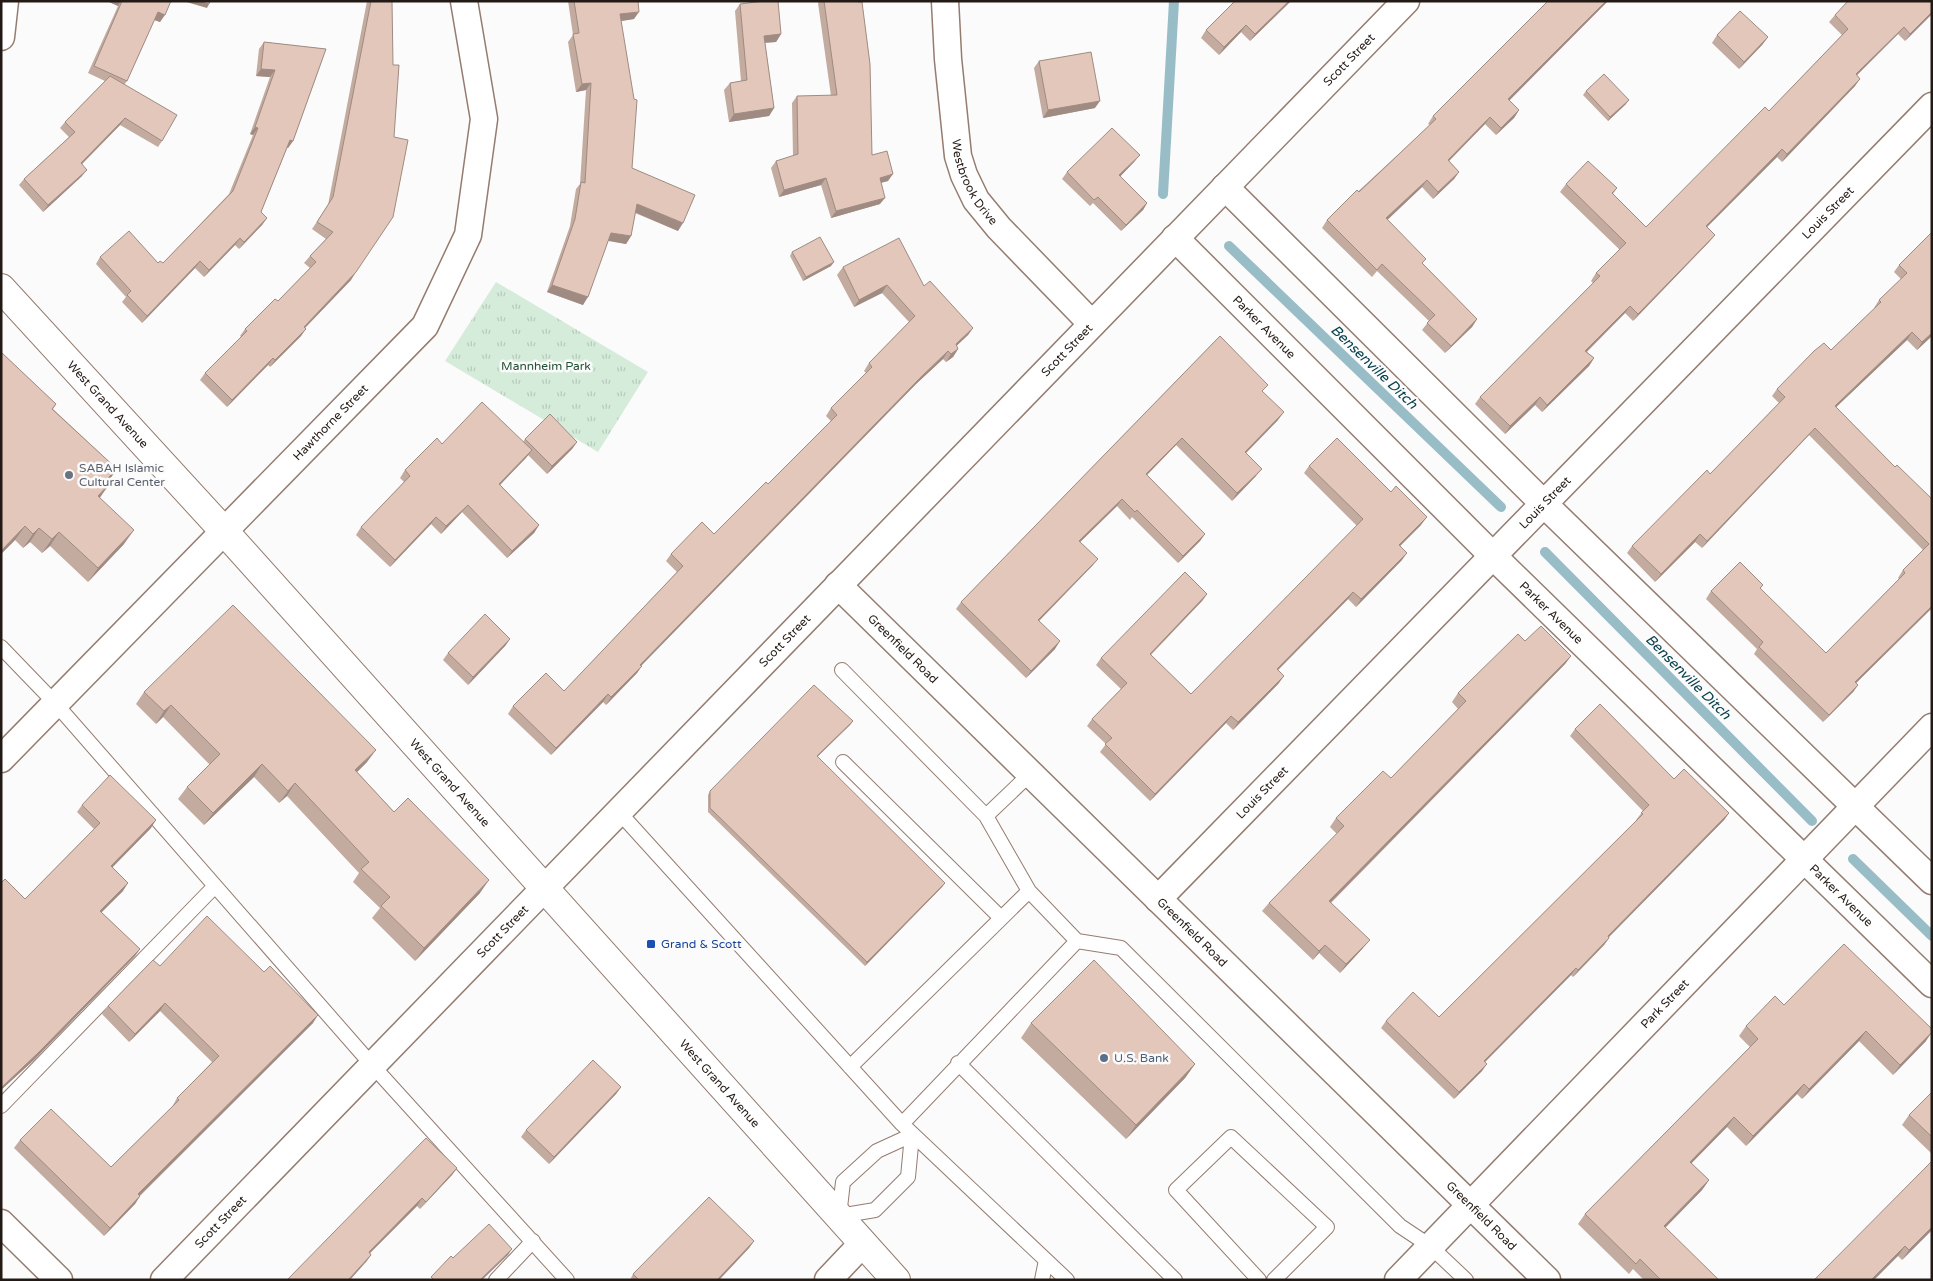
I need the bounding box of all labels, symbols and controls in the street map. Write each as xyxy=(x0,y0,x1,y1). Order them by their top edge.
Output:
street label: Scott Street xyxy=(1320,30,1378,89)
street label: Westbrook Drive xyxy=(949,138,1001,228)
street label: Louis Street xyxy=(1799,183,1857,242)
street label: Parker Avenue xyxy=(1230,293,1299,362)
street label: Scott Street xyxy=(1038,321,1096,379)
water label: Bensenville Ditch xyxy=(1327,321,1421,413)
street label: West Grand Avenue xyxy=(64,358,151,451)
park label: Mannheim Park xyxy=(501,359,591,373)
street label: Hawthorne Street xyxy=(290,381,371,463)
place label: SABAH Islamic Cultural Center xyxy=(79,461,165,489)
marker: SABAH Islamic Cultural Center xyxy=(63,469,75,481)
street label: Louis Street xyxy=(1516,473,1574,532)
street label: Parker Avenue xyxy=(1517,579,1586,647)
street label: Scott Street xyxy=(756,611,814,670)
street label: Greenfield Road xyxy=(865,611,941,686)
water label: Bensenville Ditch xyxy=(1642,631,1735,724)
street label: West Grand Avenue xyxy=(407,736,493,830)
street label: Louis Street xyxy=(1233,763,1291,822)
street label: Parker Avenue xyxy=(1807,861,1876,930)
street label: Greenfield Road xyxy=(1154,895,1230,970)
street label: Scott Street xyxy=(474,902,531,960)
place label: Grand & Scott xyxy=(661,937,742,951)
marker: Grand & Scott xyxy=(645,938,657,950)
street label: Park Street xyxy=(1638,976,1692,1031)
street label: West Grand Avenue xyxy=(677,1037,763,1130)
place label: U.S. Bank xyxy=(1114,1051,1169,1065)
marker: U.S. Bank xyxy=(1098,1052,1110,1064)
street label: Greenfield Road xyxy=(1443,1178,1519,1253)
street label: Scott Street xyxy=(192,1192,249,1251)

